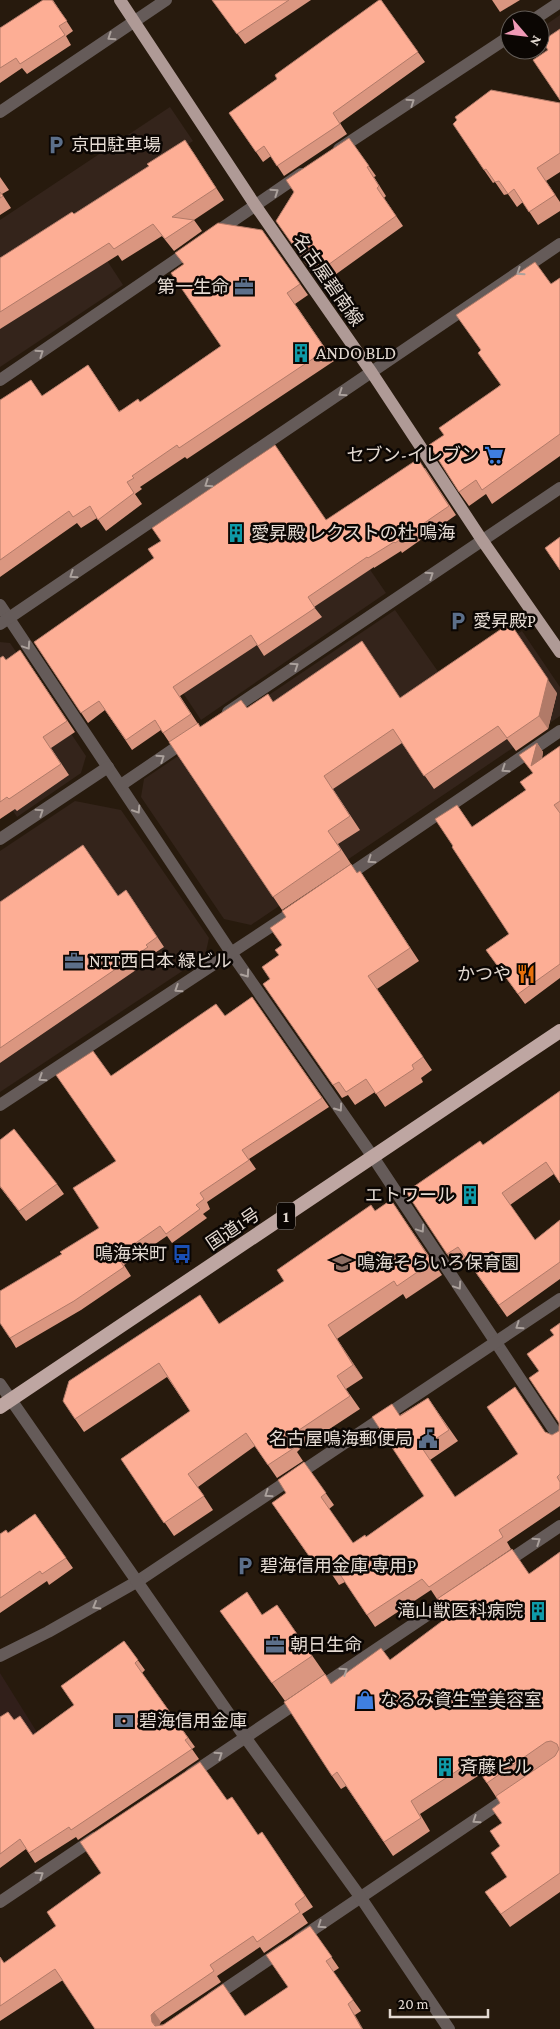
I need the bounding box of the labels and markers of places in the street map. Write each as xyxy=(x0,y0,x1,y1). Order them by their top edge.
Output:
parking icon: 京田駐車場 xyxy=(45,134,67,156)
place label: 京田駐車場 xyxy=(71,135,161,155)
office icon: 第一生命 xyxy=(233,276,255,298)
place label: 第一生命 xyxy=(157,277,229,297)
building icon: ANDO BLD xyxy=(290,342,312,364)
place label: ANDO BLD xyxy=(316,343,396,363)
supermarket icon: セブン-イレブン xyxy=(483,444,505,466)
place label: セブン-イレブン xyxy=(346,445,479,465)
building icon: 愛昇殿 レクストの杜 鳴海 xyxy=(225,522,247,544)
place label: 愛昇殿 レクストの杜 鳴海 xyxy=(251,523,455,543)
parking icon: 愛昇殿P xyxy=(447,610,469,632)
place label: 愛昇殿P xyxy=(473,611,536,631)
office icon: NTT西日本 緑ビル xyxy=(63,950,85,972)
place label: NTT西日本 緑ビル xyxy=(89,951,232,971)
restaurant icon: かつや xyxy=(515,963,537,985)
place label: かつや xyxy=(457,964,511,984)
building icon: エトワール xyxy=(459,1184,481,1206)
place label: エトワール xyxy=(365,1185,455,1205)
bus stop icon: 鳴海栄町 xyxy=(171,1243,193,1265)
place label: 鳴海栄町 xyxy=(95,1244,167,1264)
school or university icon: 鳴海そらいろ保育園 xyxy=(331,1252,353,1274)
place label: 鳴海そらいろ保育園 xyxy=(357,1253,519,1273)
public building icon: 名古屋鳴海郵便局 xyxy=(417,1428,439,1450)
place label: 名古屋鳴海郵便局 xyxy=(269,1429,413,1449)
parking icon: 碧海信用金庫 専用P xyxy=(234,1555,256,1577)
place label: 碧海信用金庫 専用P xyxy=(260,1556,416,1576)
building icon: 滝山獣医科病院 xyxy=(527,1600,549,1622)
place label: 滝山獣医科病院 xyxy=(397,1601,523,1621)
office icon: 朝日生命 xyxy=(264,1634,286,1656)
place label: 朝日生命 xyxy=(290,1635,362,1655)
shop icon: なるみ資生堂美容室 xyxy=(354,1689,376,1711)
place label: なるみ資生堂美容室 xyxy=(380,1690,542,1710)
bank icon: 碧海信用金庫 xyxy=(113,1710,135,1732)
place label: 碧海信用金庫 xyxy=(139,1711,247,1731)
building icon: 斉藤ビル xyxy=(434,1756,456,1778)
place label: 斉藤ビル xyxy=(460,1757,532,1777)

